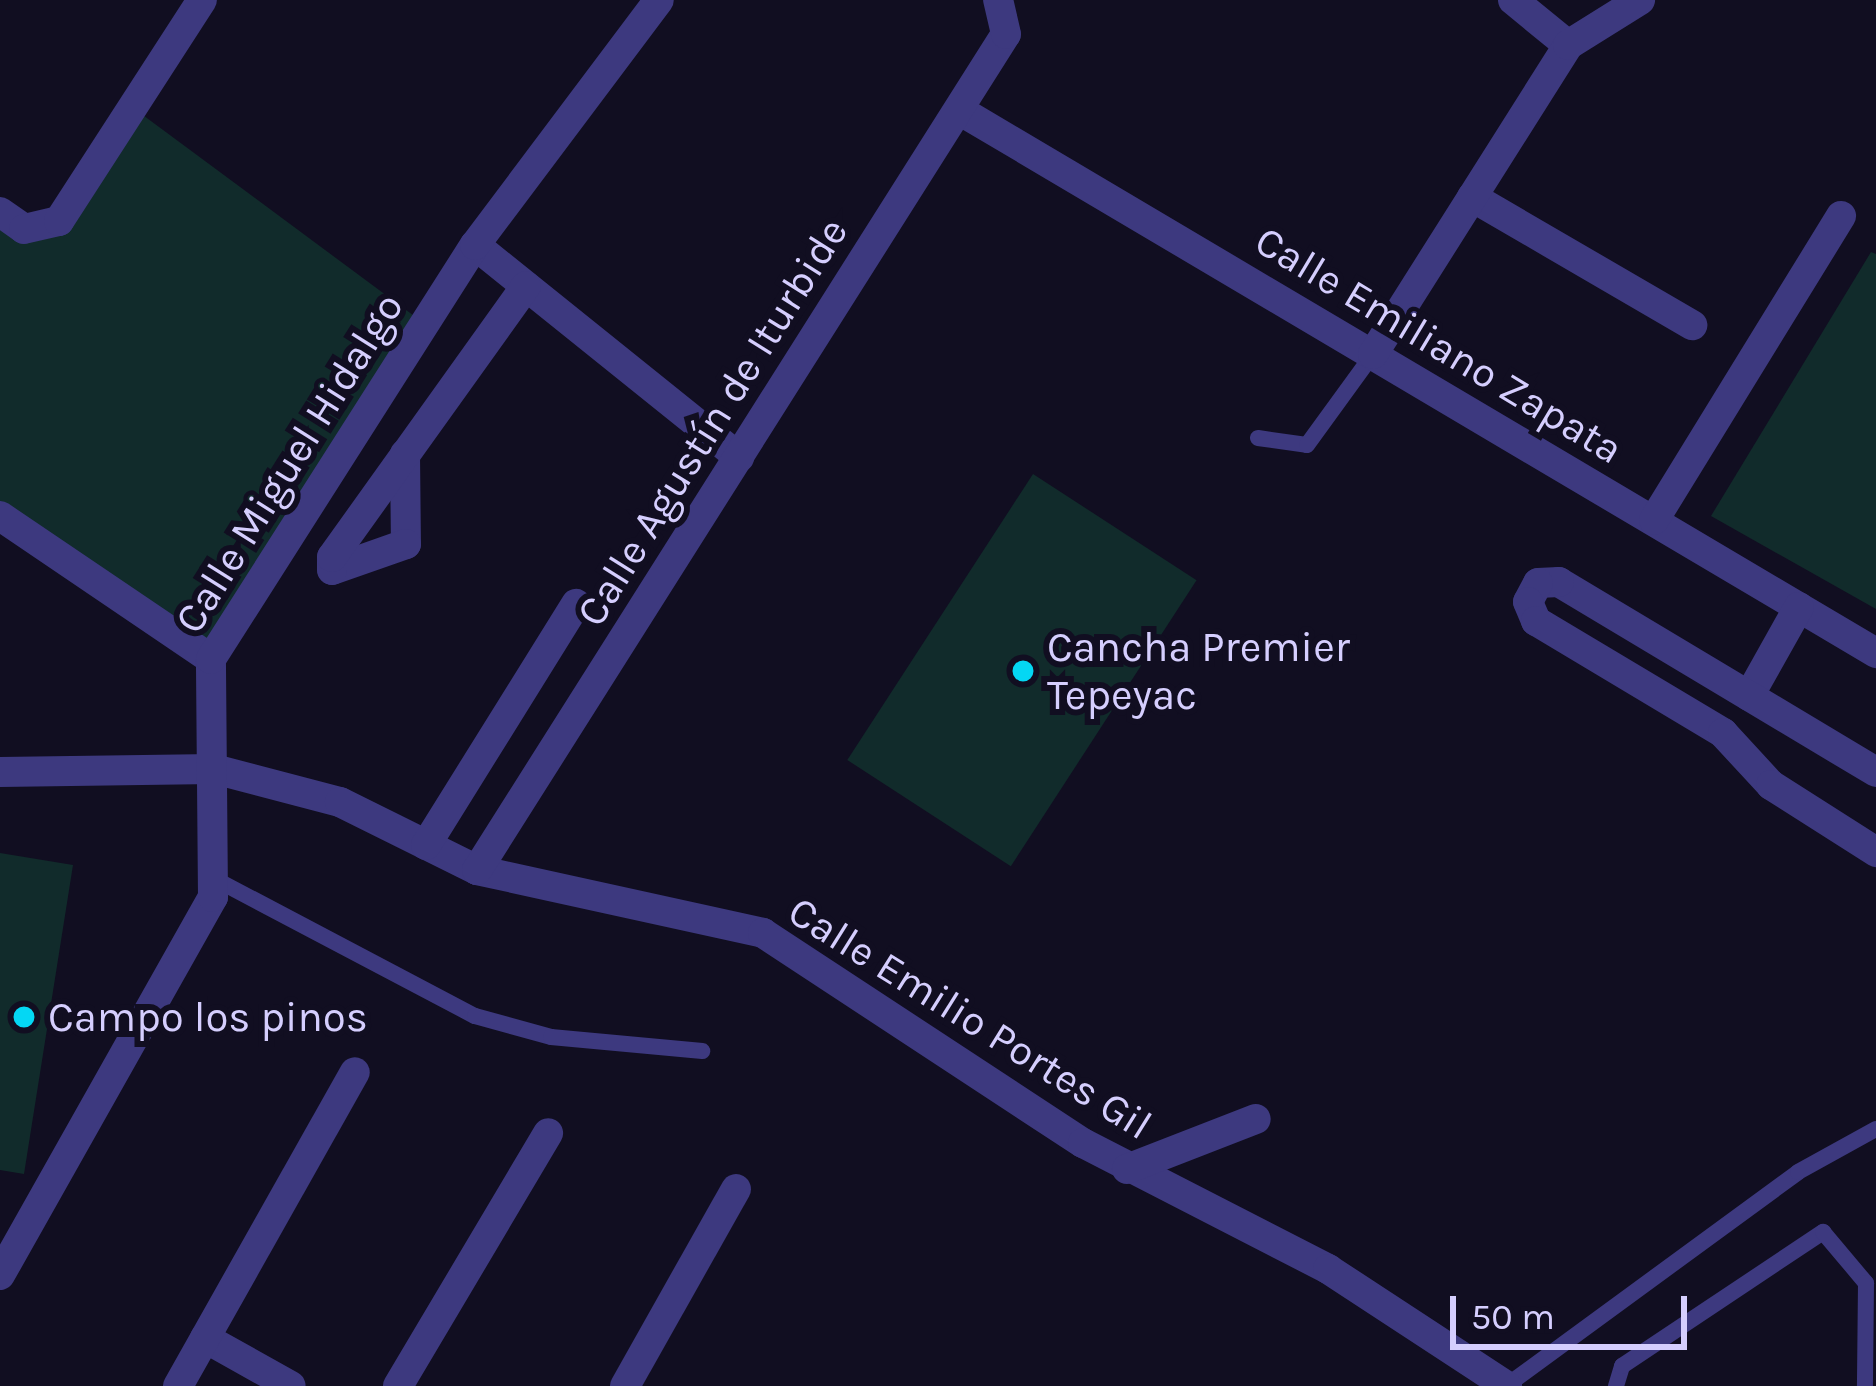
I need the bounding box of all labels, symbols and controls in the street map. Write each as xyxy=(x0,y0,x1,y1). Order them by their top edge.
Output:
street label: Calle Agustín de Iturbide xyxy=(566,209,858,635)
street label: Calle Emiliano Zapata xyxy=(1246,215,1632,475)
street label: Calle Miguel Hidalgo xyxy=(164,284,414,642)
place label: Cancha Premier Tepeyac xyxy=(1047,622,1350,720)
marker: Cancha Premier Tepeyac xyxy=(1010,658,1036,684)
street label: Calle Emilio Portes Gil xyxy=(779,886,1161,1150)
place label: Campo los pinos xyxy=(48,992,368,1042)
marker: Campo los pinos xyxy=(11,1004,37,1030)
scale bar xyxy=(1456,1272,1693,1346)
text: 50 m xyxy=(1471,1296,1555,1338)

